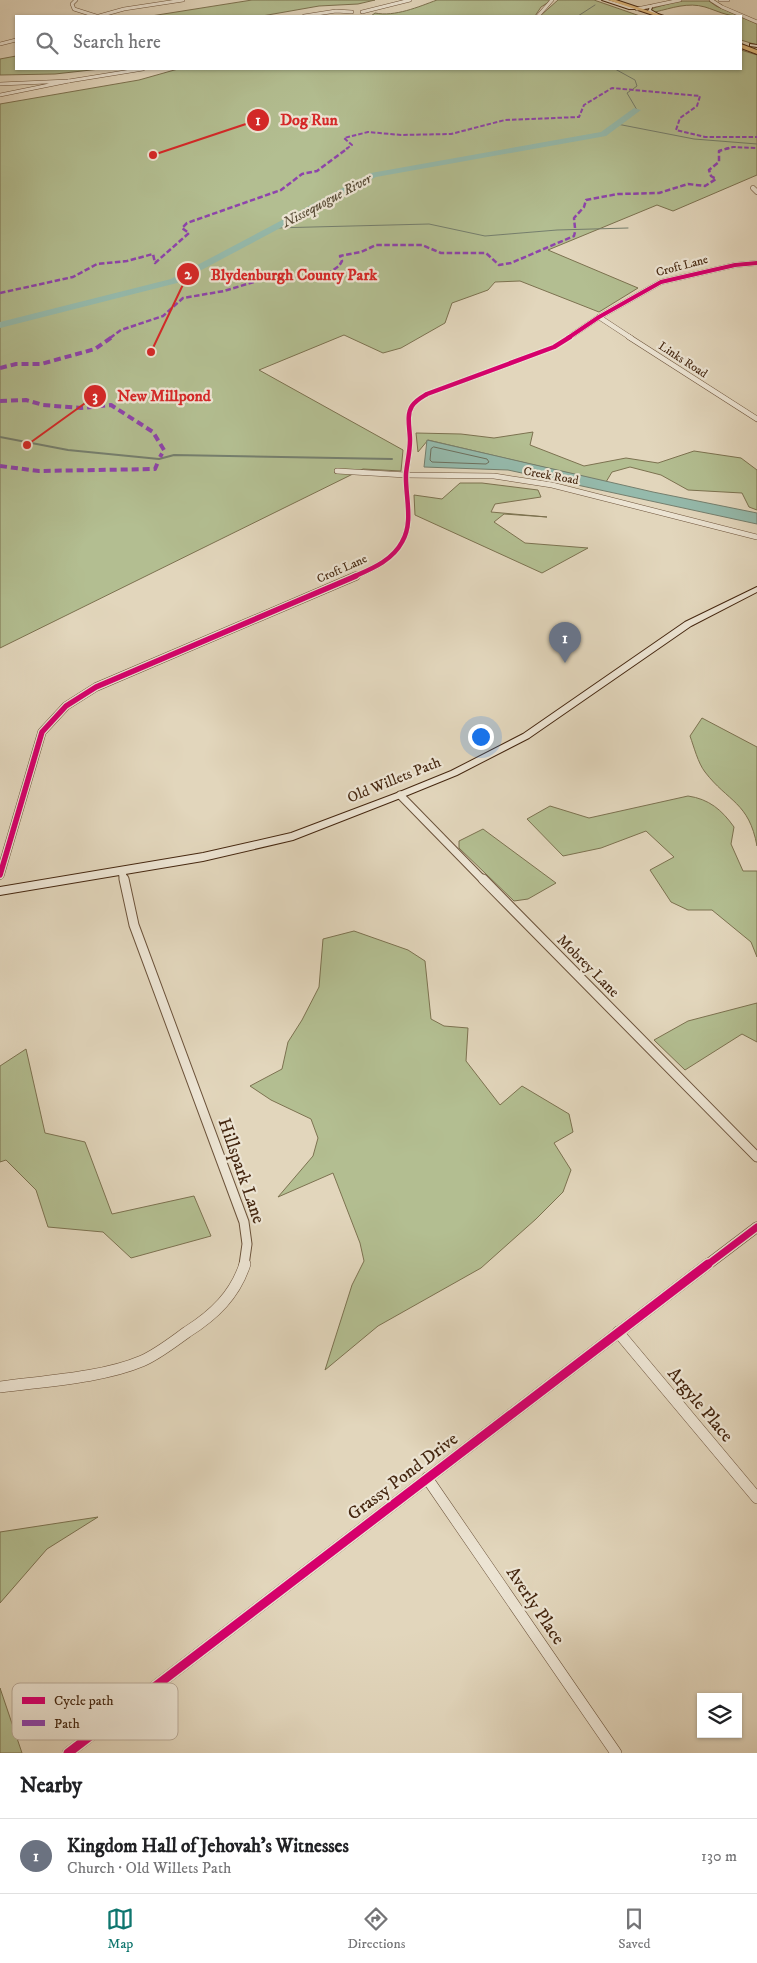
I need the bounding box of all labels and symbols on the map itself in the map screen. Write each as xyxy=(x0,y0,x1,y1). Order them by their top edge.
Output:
callout: Dog Run xyxy=(245,104,348,135)
text: Dog Run xyxy=(280,110,338,130)
text: 1 xyxy=(255,111,261,130)
water label: Nissequogue River xyxy=(278,169,376,233)
street label: Croft Lane xyxy=(654,252,710,280)
callout: Blydenburgh County Park xyxy=(176,258,387,289)
text: 2 xyxy=(184,265,192,284)
text: Blydenburgh County Park xyxy=(211,265,378,285)
street label: Links Road xyxy=(656,339,710,381)
callout: New Millpond xyxy=(82,380,221,411)
text: New Millpond xyxy=(117,386,212,406)
text: 3 xyxy=(92,387,98,406)
street label: Creek Road xyxy=(522,464,580,488)
street label: Croft Lane xyxy=(315,551,369,587)
pin: 1 xyxy=(549,622,581,663)
your location xyxy=(468,724,494,750)
street label: Old Willets Path xyxy=(344,753,444,807)
street label: Mobrey Lane xyxy=(553,931,623,1001)
street label: Hillspark Lane xyxy=(213,1115,269,1227)
street label: Argyle Place xyxy=(662,1363,738,1447)
street label: Grassy Pond Drive xyxy=(343,1428,463,1526)
street label: Averly Place xyxy=(501,1563,569,1649)
legend xyxy=(12,1683,178,1740)
text: Cycle path xyxy=(54,1692,114,1710)
text: Path xyxy=(54,1715,81,1733)

